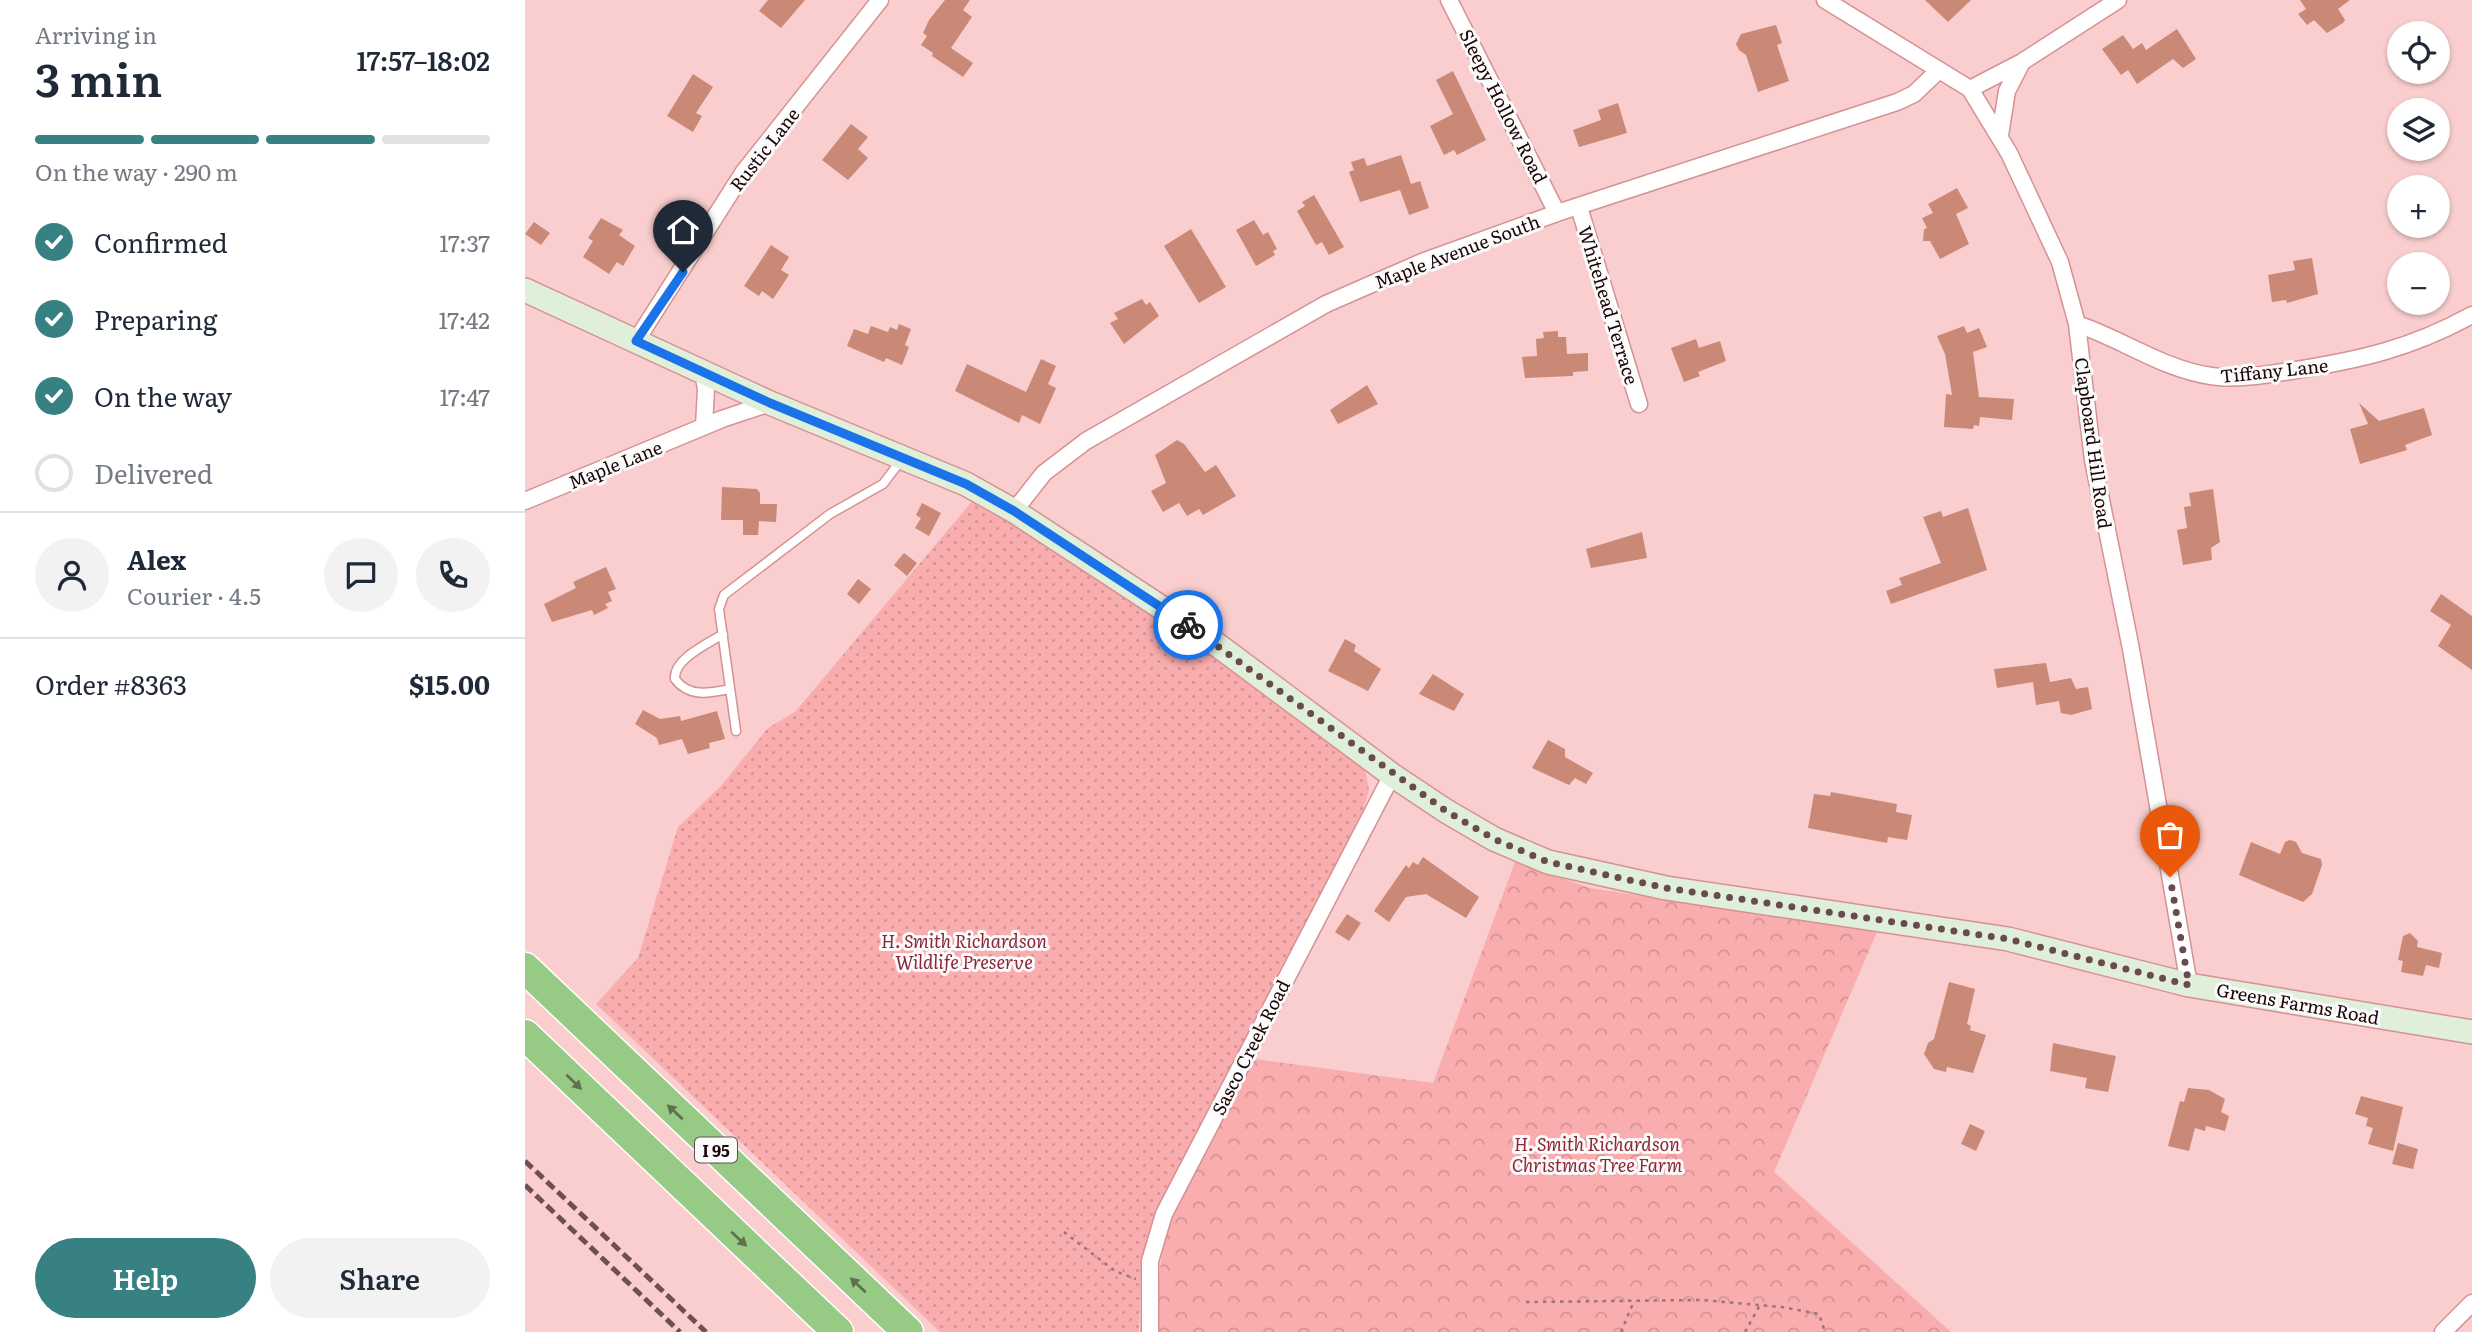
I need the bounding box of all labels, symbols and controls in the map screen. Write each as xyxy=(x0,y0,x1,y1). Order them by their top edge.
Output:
text: Arriving in xyxy=(35,17,157,51)
map controls xyxy=(2387,21,2450,315)
button: locate xyxy=(2387,21,2450,84)
street label: Sleepy Hollow Road xyxy=(1453,24,1555,188)
text: 17:57–18:02 xyxy=(356,40,490,79)
text: 3 min xyxy=(35,43,162,111)
button: layers xyxy=(2387,98,2450,161)
street label: Rustic Lane xyxy=(723,101,805,197)
text: On the way · 290 m xyxy=(35,154,238,188)
button: + xyxy=(2387,175,2450,238)
pin xyxy=(653,200,713,272)
street label: Maple Avenue South xyxy=(1370,207,1544,295)
icon: home xyxy=(664,211,702,249)
text: Confirmed xyxy=(94,222,228,261)
street label: Whitehead Terrace xyxy=(1572,222,1646,388)
icon: check xyxy=(35,223,73,261)
text: 17:37 xyxy=(439,225,490,259)
button: − xyxy=(2387,252,2450,315)
text: Preparing xyxy=(94,299,217,338)
icon: check xyxy=(35,300,73,338)
text: 17:42 xyxy=(439,302,490,336)
street label: Tiffany Lane xyxy=(2219,351,2329,389)
street label: Clapboard Hill Road xyxy=(2069,356,2119,530)
text: On the way xyxy=(94,376,232,415)
icon: check xyxy=(35,377,73,415)
text: 17:47 xyxy=(439,379,490,413)
street label: Maple Lane xyxy=(564,433,666,495)
text: Delivered xyxy=(94,453,213,492)
button: person xyxy=(35,538,109,612)
button: chat xyxy=(324,538,398,612)
button: phone xyxy=(416,538,490,612)
text: Alex xyxy=(127,539,186,578)
text: Courier · 4.5 xyxy=(127,578,261,612)
courier xyxy=(1153,590,1223,660)
icon: bike xyxy=(1169,606,1207,644)
text: Order #8363 xyxy=(35,664,187,703)
text: $15.00 xyxy=(409,664,490,703)
pin xyxy=(2140,805,2200,877)
icon: bag xyxy=(2151,816,2189,854)
park label: H. Smith Richardson Wildlife Preserve xyxy=(881,927,1047,975)
street label: Sasco Creek Road xyxy=(1204,975,1296,1119)
street label: Greens Farms Road xyxy=(2214,975,2382,1031)
one-way arrow xyxy=(565,1074,582,1090)
one-way arrow xyxy=(666,1104,684,1120)
park label: H. Smith Richardson Christmas Tree Farm xyxy=(1512,1130,1682,1178)
road number: I 95 xyxy=(695,1138,737,1162)
one-way arrow xyxy=(731,1230,748,1247)
button: Help xyxy=(35,1238,256,1318)
button: Share xyxy=(270,1238,490,1318)
one-way arrow xyxy=(850,1277,867,1294)

